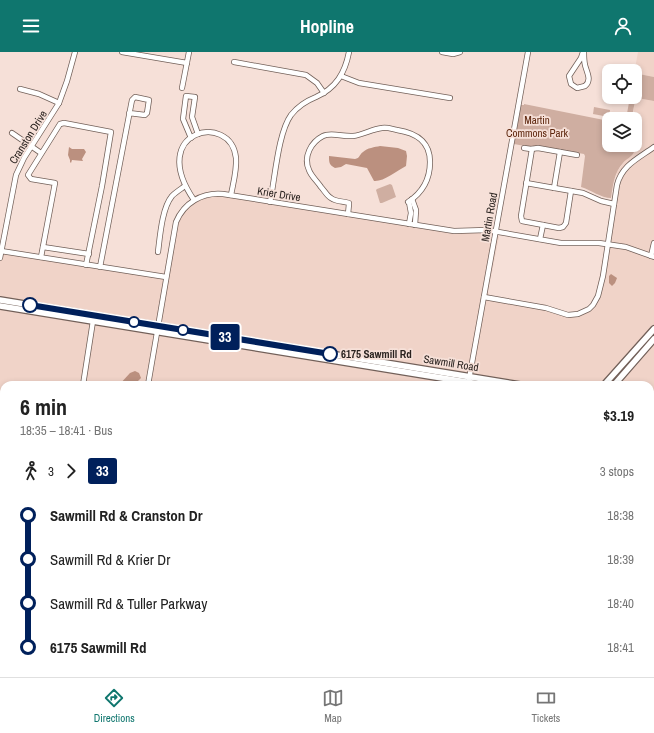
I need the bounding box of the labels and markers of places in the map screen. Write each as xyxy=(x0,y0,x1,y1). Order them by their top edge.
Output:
unlabelled marker xyxy=(22,297,38,313)
unlabelled marker xyxy=(128,316,140,328)
unlabelled marker xyxy=(177,324,189,336)
marker: 6175 Sawmill Rd xyxy=(322,346,338,362)
place label: 6175 Sawmill Rd xyxy=(341,347,412,361)

